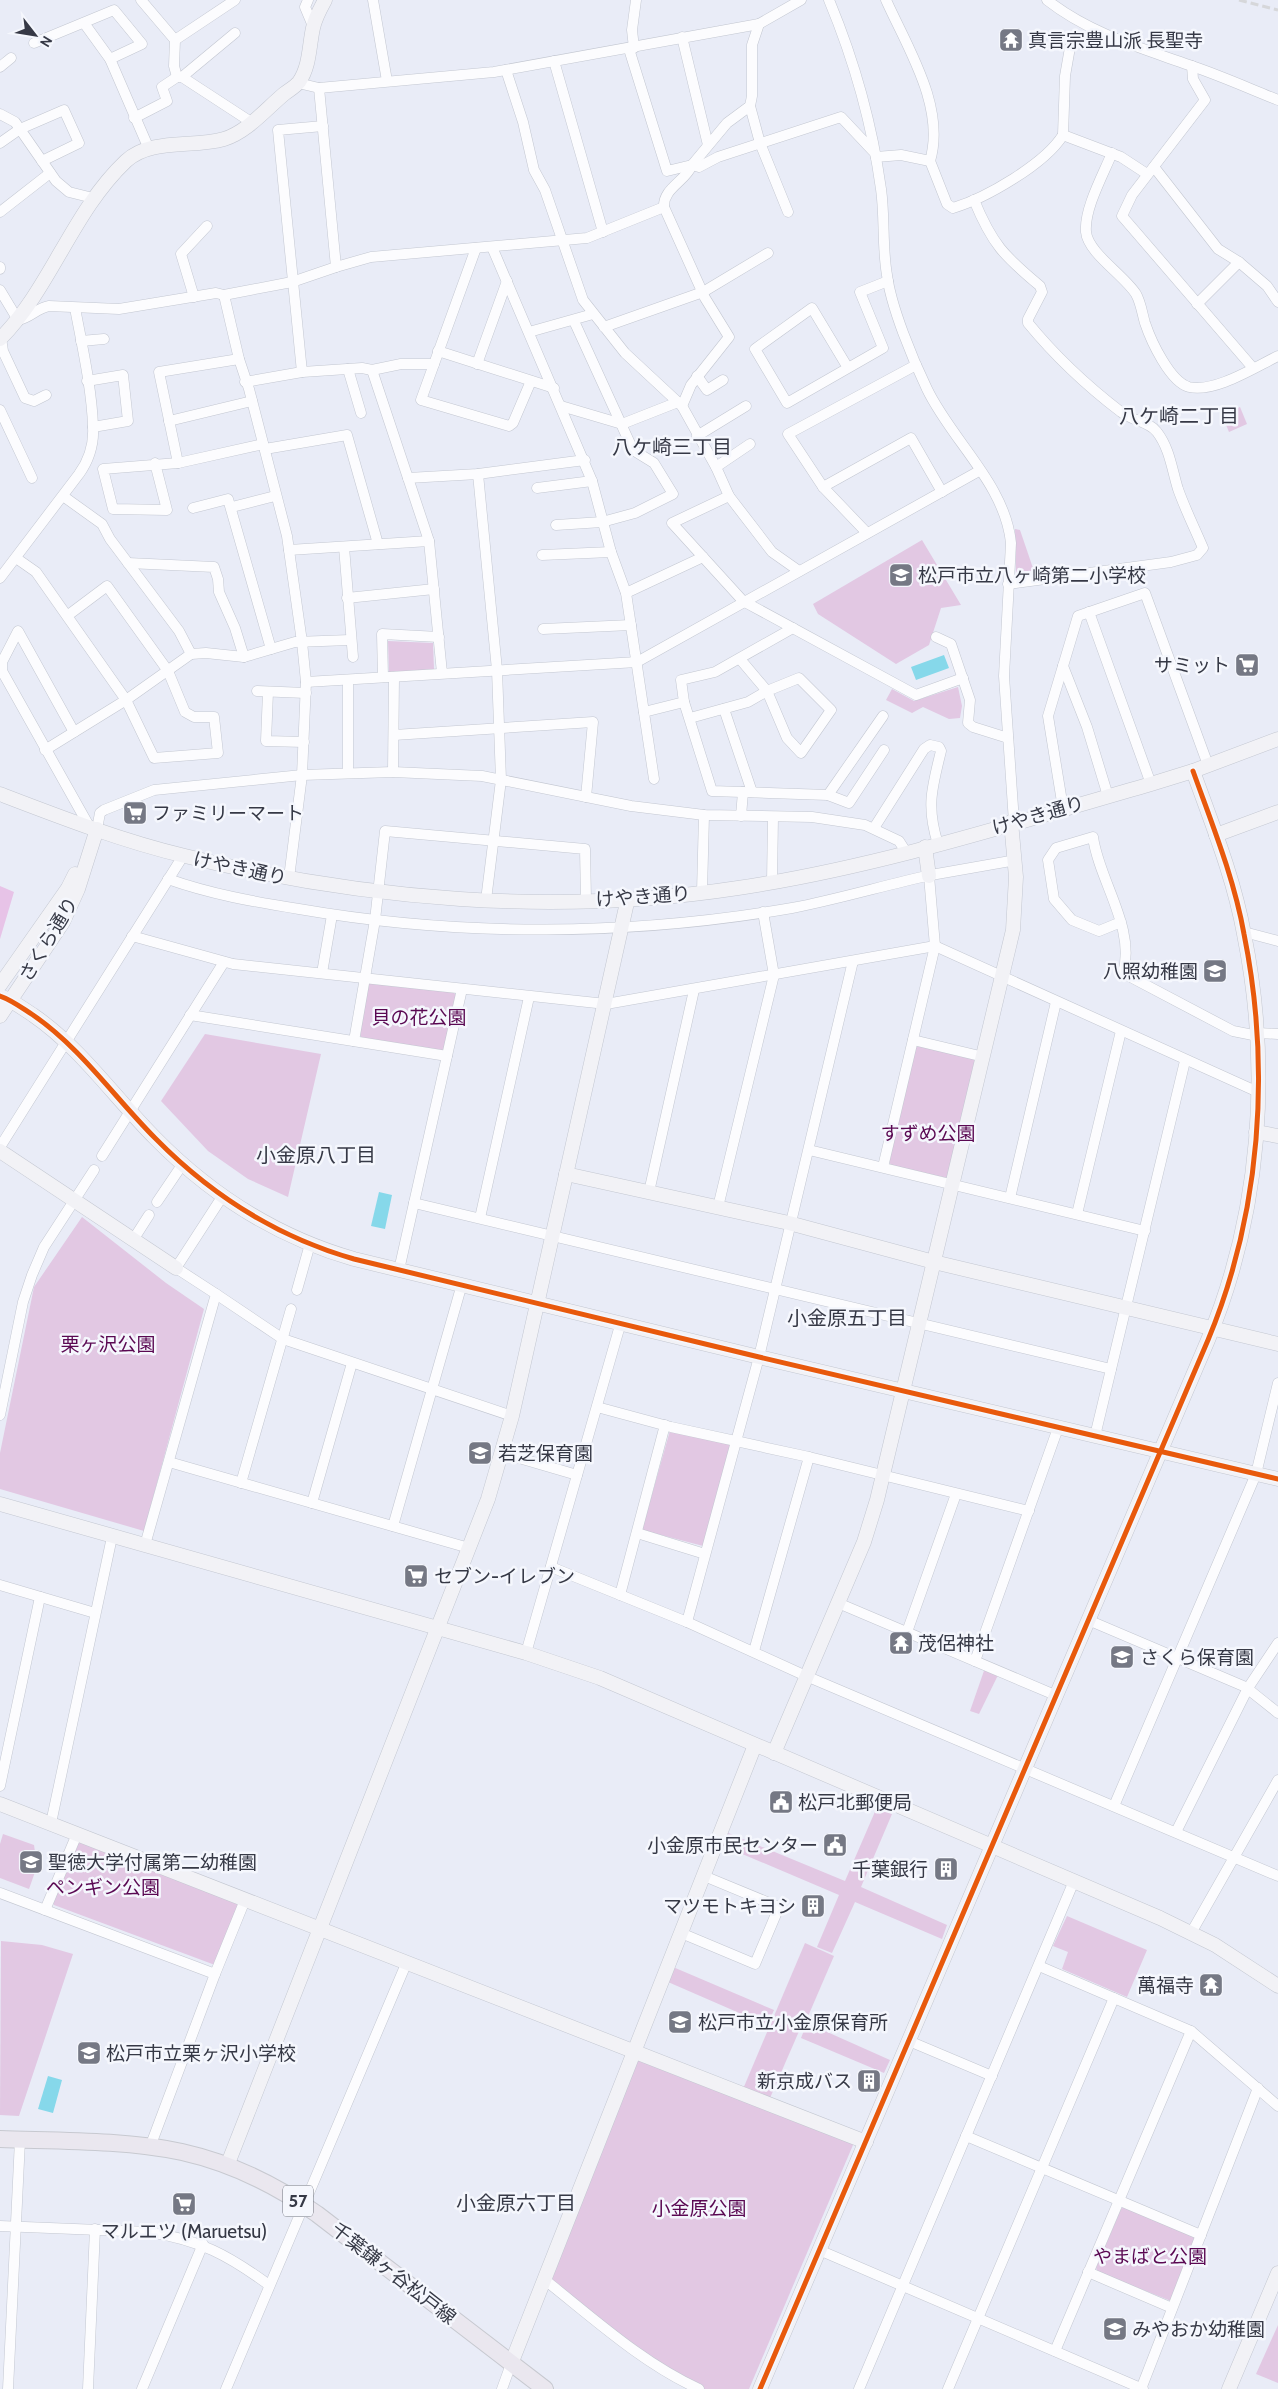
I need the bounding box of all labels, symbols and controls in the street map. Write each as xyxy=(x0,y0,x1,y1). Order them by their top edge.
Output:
north arrow xyxy=(10,10,60,60)
temple icon: 真言宗豊山派 長聖寺 xyxy=(998,27,1024,53)
place label: 真言宗豊山派 長聖寺 xyxy=(1028,29,1203,52)
text: N xyxy=(36,33,56,51)
district label: 八ケ崎二丁目 xyxy=(1119,404,1239,428)
district label: 八ケ崎三丁目 xyxy=(612,435,732,459)
school or university icon: 松戸市立八ヶ崎第二小学校 xyxy=(888,562,914,588)
place label: 松戸市立八ヶ崎第二小学校 xyxy=(918,564,1146,587)
supermarket icon: サミット xyxy=(1234,652,1260,678)
place label: サミット xyxy=(1154,654,1230,677)
street label: けやき通り xyxy=(989,791,1087,840)
supermarket icon: ファミリーマート xyxy=(122,800,148,826)
place label: ファミリーマート xyxy=(152,802,304,825)
street label: けやき通り xyxy=(191,847,289,890)
street label: けやき通り xyxy=(595,882,691,911)
street label: さくら通り xyxy=(14,893,83,986)
school or university icon: 八照幼稚園 xyxy=(1202,958,1228,984)
place label: 八照幼稚園 xyxy=(1103,960,1198,983)
park label: 貝の花公園 xyxy=(371,1006,467,1029)
park label: すずめ公園 xyxy=(880,1122,976,1145)
district label: 小金原八丁目 xyxy=(256,1143,376,1167)
district label: 小金原五丁目 xyxy=(787,1306,907,1330)
park label: 栗ヶ沢公園 xyxy=(60,1333,156,1356)
school or university icon: 若芝保育園 xyxy=(467,1440,493,1466)
place label: 若芝保育園 xyxy=(498,1442,593,1465)
supermarket icon: セブン-イレブン xyxy=(403,1563,429,1589)
place label: セブン-イレブン xyxy=(434,1565,575,1588)
temple icon: 茂侶神社 xyxy=(888,1630,914,1656)
place label: 茂侶神社 xyxy=(918,1632,994,1655)
school or university icon: さくら保育園 xyxy=(1109,1644,1135,1670)
place label: さくら保育園 xyxy=(1140,1646,1254,1669)
public building icon: 松戸北郵便局 xyxy=(768,1789,794,1815)
place label: 松戸北郵便局 xyxy=(798,1791,912,1814)
public building icon: 小金原市民センター xyxy=(822,1832,848,1858)
place label: 小金原市民センター xyxy=(647,1834,818,1857)
school or university icon: 聖徳大学付属第二幼稚園 xyxy=(18,1849,44,1875)
place label: 聖徳大学付属第二幼稚園 xyxy=(48,1851,257,1874)
building icon: 千葉銀行 xyxy=(933,1856,959,1882)
place label: 千葉銀行 xyxy=(852,1858,928,1881)
park label: ペンギン公園 xyxy=(46,1876,160,1899)
building icon: マツモトキヨシ xyxy=(800,1893,826,1919)
place label: マツモトキヨシ xyxy=(663,1895,796,1918)
temple icon: 萬福寺 xyxy=(1198,1972,1224,1998)
place label: 萬福寺 xyxy=(1137,1974,1194,1997)
school or university icon: 松戸市立小金原保育所 xyxy=(667,2009,693,2035)
place label: 松戸市立小金原保育所 xyxy=(698,2011,888,2034)
school or university icon: 松戸市立栗ヶ沢小学校 xyxy=(76,2040,102,2066)
place label: 松戸市立栗ヶ沢小学校 xyxy=(106,2042,296,2065)
building icon: 新京成バス xyxy=(856,2068,882,2094)
place label: 新京成バス xyxy=(757,2070,852,2093)
road number: 57 xyxy=(283,2186,313,2216)
supermarket icon: マルエツ (Maruetsu) xyxy=(171,2191,197,2217)
district label: 小金原六丁目 xyxy=(456,2191,576,2215)
park label: 小金原公園 xyxy=(651,2197,747,2220)
street label: 千葉鎌ヶ谷松戸線 xyxy=(327,2218,461,2329)
place label: マルエツ (Maruetsu) xyxy=(101,2220,267,2243)
park label: やまばと公園 xyxy=(1093,2245,1207,2268)
school or university icon: みやおか幼稚園 xyxy=(1102,2316,1128,2342)
place label: みやおか幼稚園 xyxy=(1132,2318,1265,2341)

